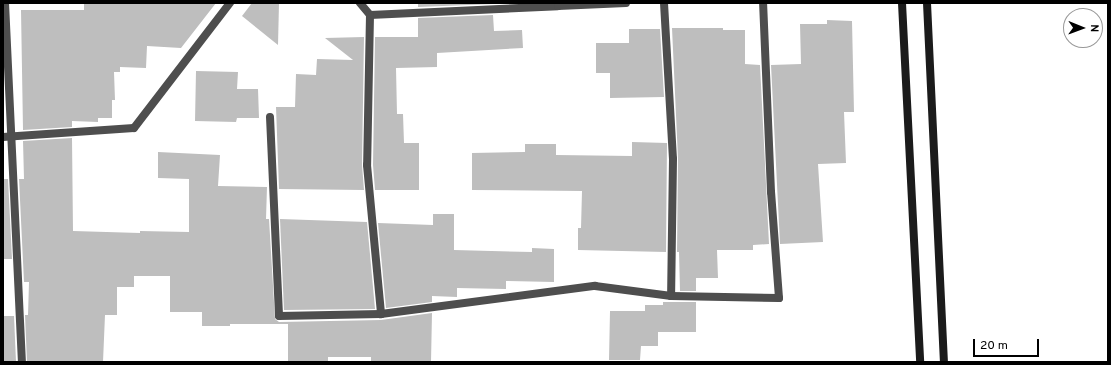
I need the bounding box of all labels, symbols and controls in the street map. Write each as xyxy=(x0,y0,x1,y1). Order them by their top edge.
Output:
north arrow xyxy=(1063,8,1103,48)
text: N xyxy=(1087,24,1101,32)
scale bar xyxy=(975,331,1041,357)
text: 20 m xyxy=(980,338,1008,354)

